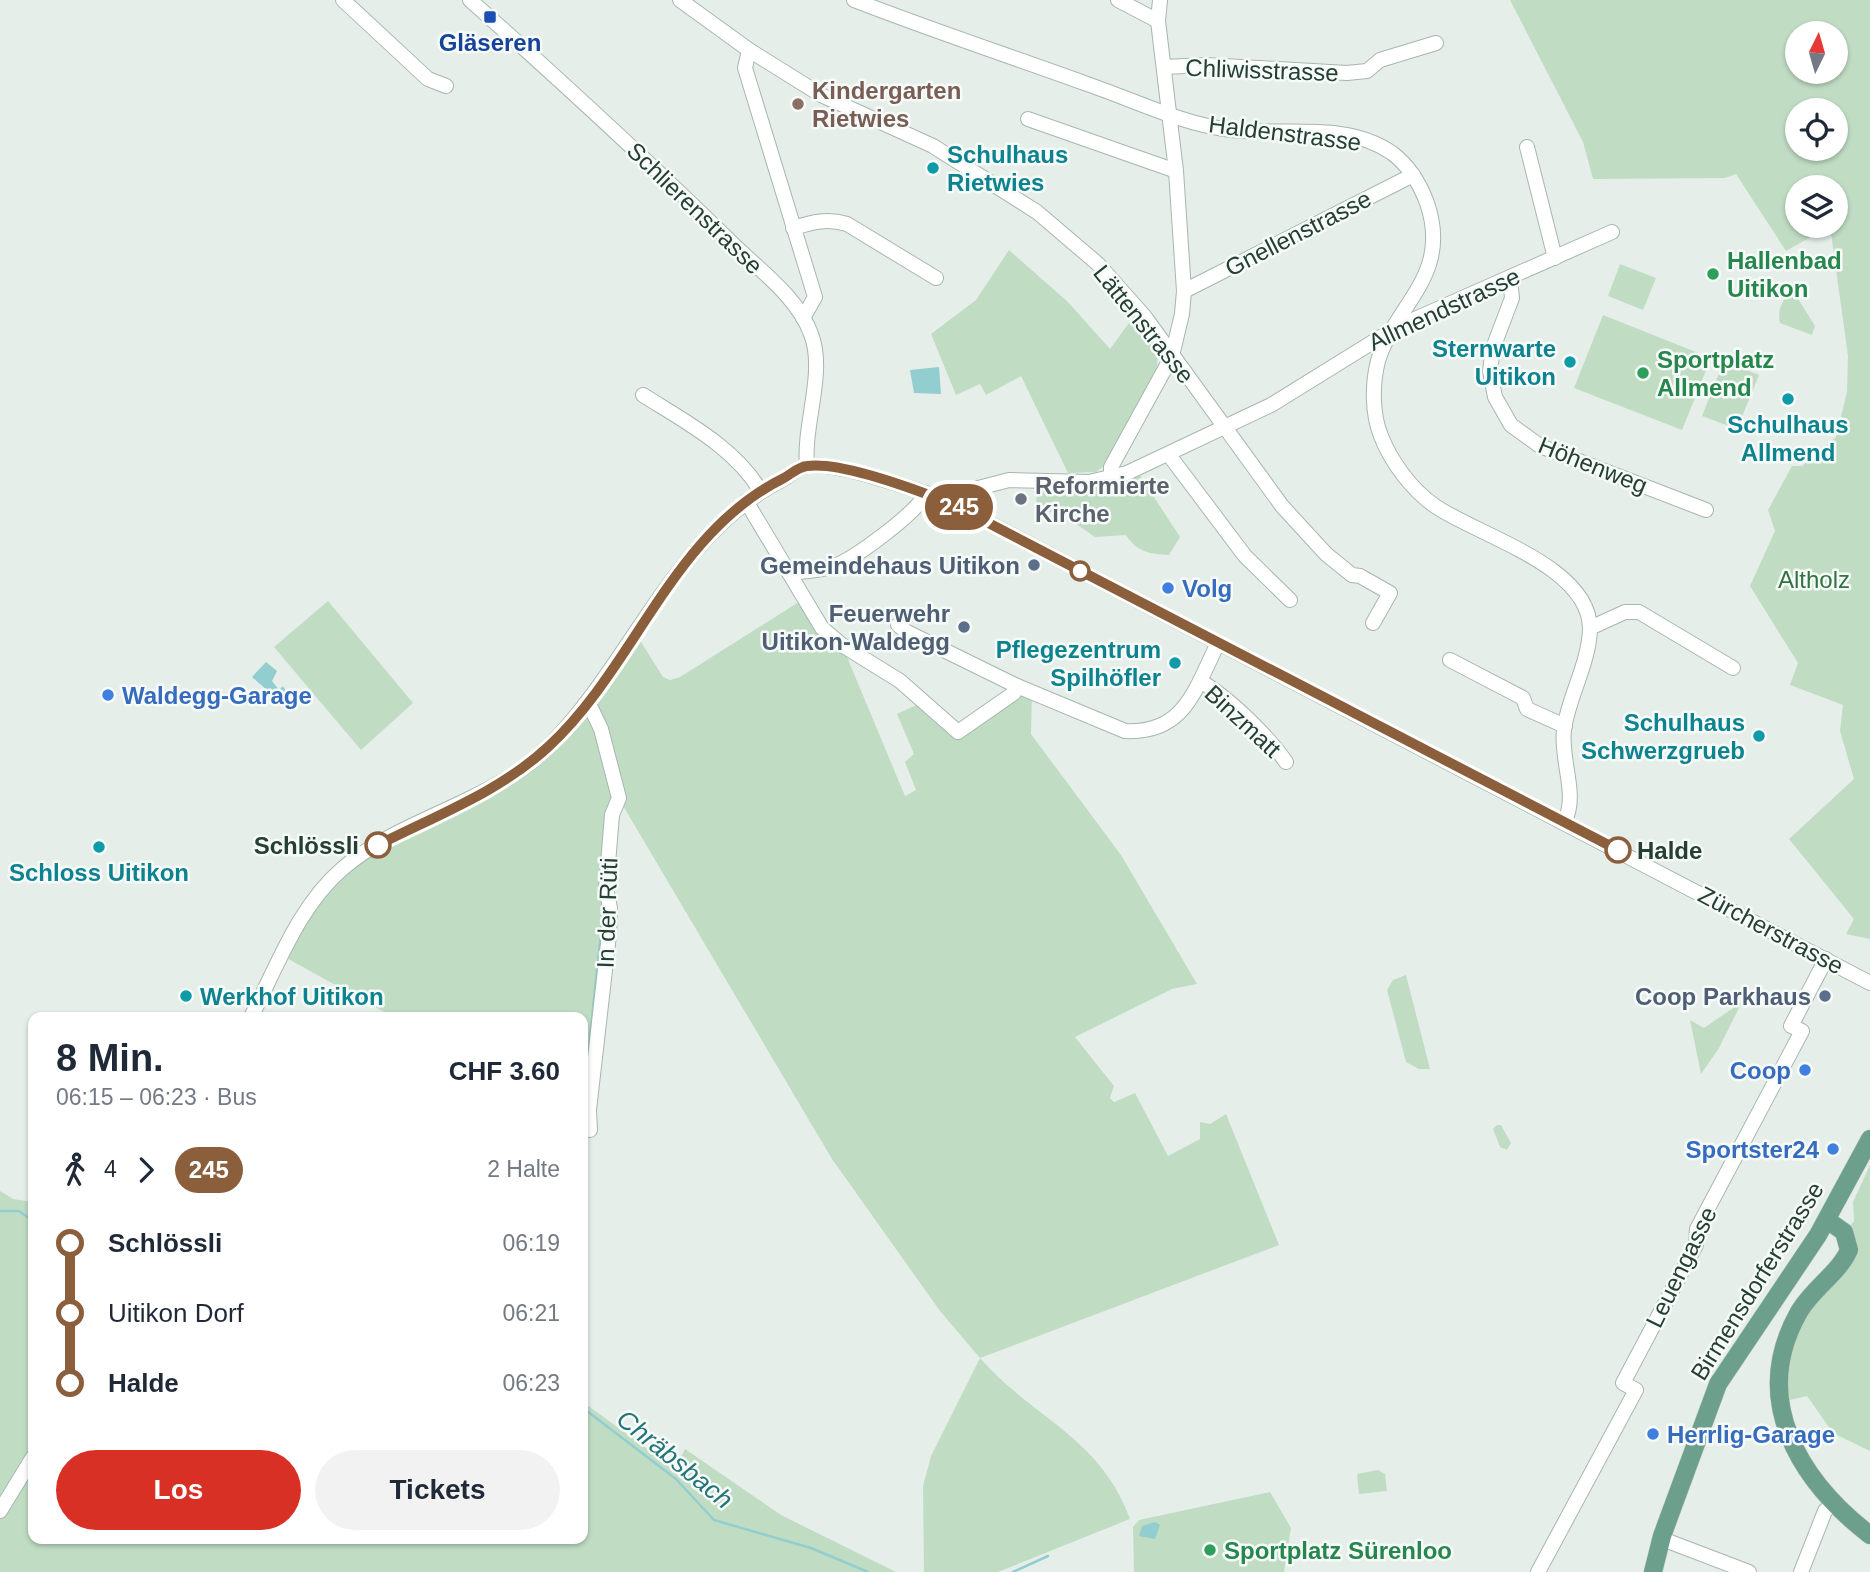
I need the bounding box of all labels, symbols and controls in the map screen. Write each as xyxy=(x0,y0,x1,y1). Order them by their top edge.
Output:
marker: Gläseren xyxy=(482,9,498,25)
north arrow xyxy=(1785,21,1848,84)
map controls xyxy=(1785,21,1848,238)
place label: Gläseren xyxy=(439,29,541,56)
street label: Chliwisstrasse xyxy=(1185,54,1339,86)
place label: Kindergarten Rietwies xyxy=(812,77,961,132)
marker: Kindergarten Rietwies xyxy=(790,96,806,112)
button: locate xyxy=(1785,98,1848,161)
street label: Haldenstrasse xyxy=(1207,110,1363,156)
street label: Schlierenstrasse xyxy=(622,137,768,279)
place label: Schulhaus Rietwies xyxy=(947,141,1068,196)
marker: Schulhaus Rietwies xyxy=(925,160,941,176)
button: layers xyxy=(1785,175,1848,238)
street label: Gnellenstrasse xyxy=(1221,185,1375,281)
place label: Hallenbad Uitikon xyxy=(1727,247,1842,302)
street label: Lättenstrasse xyxy=(1088,260,1200,388)
street label: Allmendstrasse xyxy=(1364,262,1524,356)
marker: Hallenbad Uitikon xyxy=(1705,266,1721,282)
place label: Sternwarte Uitikon xyxy=(1432,335,1556,390)
place label: Sportplatz Allmend xyxy=(1657,346,1774,401)
marker: Sternwarte Uitikon xyxy=(1562,354,1578,370)
marker: Sportplatz Allmend xyxy=(1635,365,1651,381)
marker: Schulhaus Allmend xyxy=(1780,391,1796,407)
place label: Schulhaus Allmend xyxy=(1727,411,1849,466)
street label: Höhenweg xyxy=(1535,431,1651,499)
place label: Reformierte Kirche xyxy=(1035,472,1170,527)
line badge: 245 xyxy=(919,484,999,530)
marker: Reformierte Kirche xyxy=(1013,491,1029,507)
text: 245 xyxy=(939,493,979,520)
place label: Gemeindehaus Uitikon xyxy=(760,552,1020,579)
marker: Gemeindehaus Uitikon xyxy=(1026,557,1042,573)
unlabelled marker xyxy=(1070,561,1090,581)
park label: Altholz xyxy=(1778,566,1850,593)
place label: Volg xyxy=(1182,575,1232,602)
marker: Volg xyxy=(1160,580,1176,596)
place label: Feuerwehr Uitikon-Waldegg xyxy=(762,600,950,655)
marker: Feuerwehr Uitikon-Waldegg xyxy=(956,619,972,635)
place label: Pflegezentrum Spilhöfler xyxy=(996,636,1161,691)
marker: Pflegezentrum Spilhöfler xyxy=(1167,655,1183,671)
street label: Binzmatt xyxy=(1200,679,1287,763)
place label: Waldegg-Garage xyxy=(122,682,312,709)
marker: Waldegg-Garage xyxy=(100,687,116,703)
place label: Schulhaus Schwerzgrueb xyxy=(1581,709,1745,764)
marker: Schulhaus Schwerzgrueb xyxy=(1751,728,1767,744)
place label: Schlössli xyxy=(254,832,359,859)
marker: Schlössli xyxy=(365,832,391,858)
marker: Halde xyxy=(1605,837,1631,863)
place label: Halde xyxy=(1637,837,1702,864)
marker: Schloss Uitikon xyxy=(91,839,107,855)
street label: In der Rüti xyxy=(592,857,622,969)
place label: Schloss Uitikon xyxy=(9,859,189,886)
street label: Zürcherstrasse xyxy=(1694,881,1848,979)
place label: Werkhof Uitikon xyxy=(200,983,384,1010)
place label: Coop Parkhaus xyxy=(1635,983,1811,1010)
marker: Werkhof Uitikon xyxy=(178,988,194,1004)
marker: Coop Parkhaus xyxy=(1817,988,1833,1004)
text: 8 Min. xyxy=(56,1037,164,1079)
text: CHF 3.60 xyxy=(449,1056,560,1086)
place label: Coop xyxy=(1730,1057,1791,1084)
marker: Coop xyxy=(1797,1062,1813,1078)
text: 06:15 – 06:23 · Bus xyxy=(56,1084,257,1110)
place label: Sportster24 xyxy=(1686,1136,1820,1163)
marker: Sportster24 xyxy=(1825,1141,1841,1157)
icon: walk xyxy=(56,1151,94,1189)
icon: forward xyxy=(127,1151,165,1189)
text: 4 xyxy=(104,1156,117,1182)
text: 245 xyxy=(189,1156,229,1183)
text: 2 Halte xyxy=(487,1156,560,1182)
street label: Birmensdorferstrasse xyxy=(1685,1177,1829,1385)
street label: Leuengasse xyxy=(1640,1202,1722,1332)
text: Schlössli xyxy=(108,1228,222,1258)
text: 06:19 xyxy=(502,1230,560,1256)
text: Uitikon Dorf xyxy=(108,1298,244,1328)
text: 06:21 xyxy=(502,1300,560,1326)
text: Halde xyxy=(108,1368,179,1398)
text: 06:23 xyxy=(502,1370,560,1396)
water label: Chräbsbach xyxy=(611,1403,739,1515)
place label: Herrlig-Garage xyxy=(1667,1421,1835,1448)
marker: Herrlig-Garage xyxy=(1645,1426,1661,1442)
button: Los xyxy=(56,1450,301,1530)
button: Tickets xyxy=(315,1450,560,1530)
place label: Sportplatz Sürenloo xyxy=(1224,1537,1452,1564)
marker: Sportplatz Sürenloo xyxy=(1202,1542,1218,1558)

